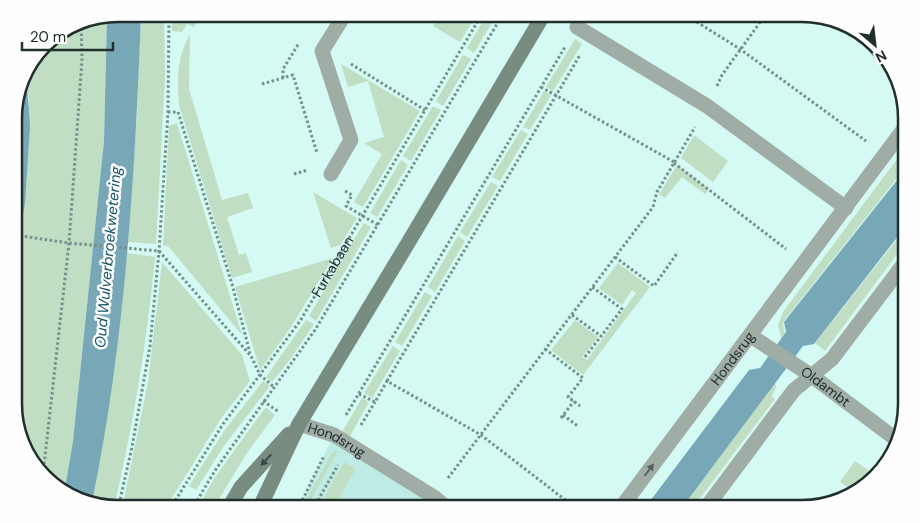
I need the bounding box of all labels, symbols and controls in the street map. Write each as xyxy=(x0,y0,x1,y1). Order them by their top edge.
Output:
scale bar xyxy=(22,20,114,52)
north arrow xyxy=(850,20,900,70)
text: 20 m xyxy=(30,27,66,47)
text: N xyxy=(872,46,890,67)
water label: Oud Wulverbroekwetering xyxy=(90,165,126,349)
street label: Furkabaan xyxy=(307,233,357,300)
street label: Hondsrug xyxy=(707,328,759,389)
street label: Oldambt xyxy=(798,362,854,411)
street label: Hondsrug xyxy=(305,418,369,462)
one-way arrow xyxy=(260,453,272,465)
one-way arrow xyxy=(644,463,654,477)

